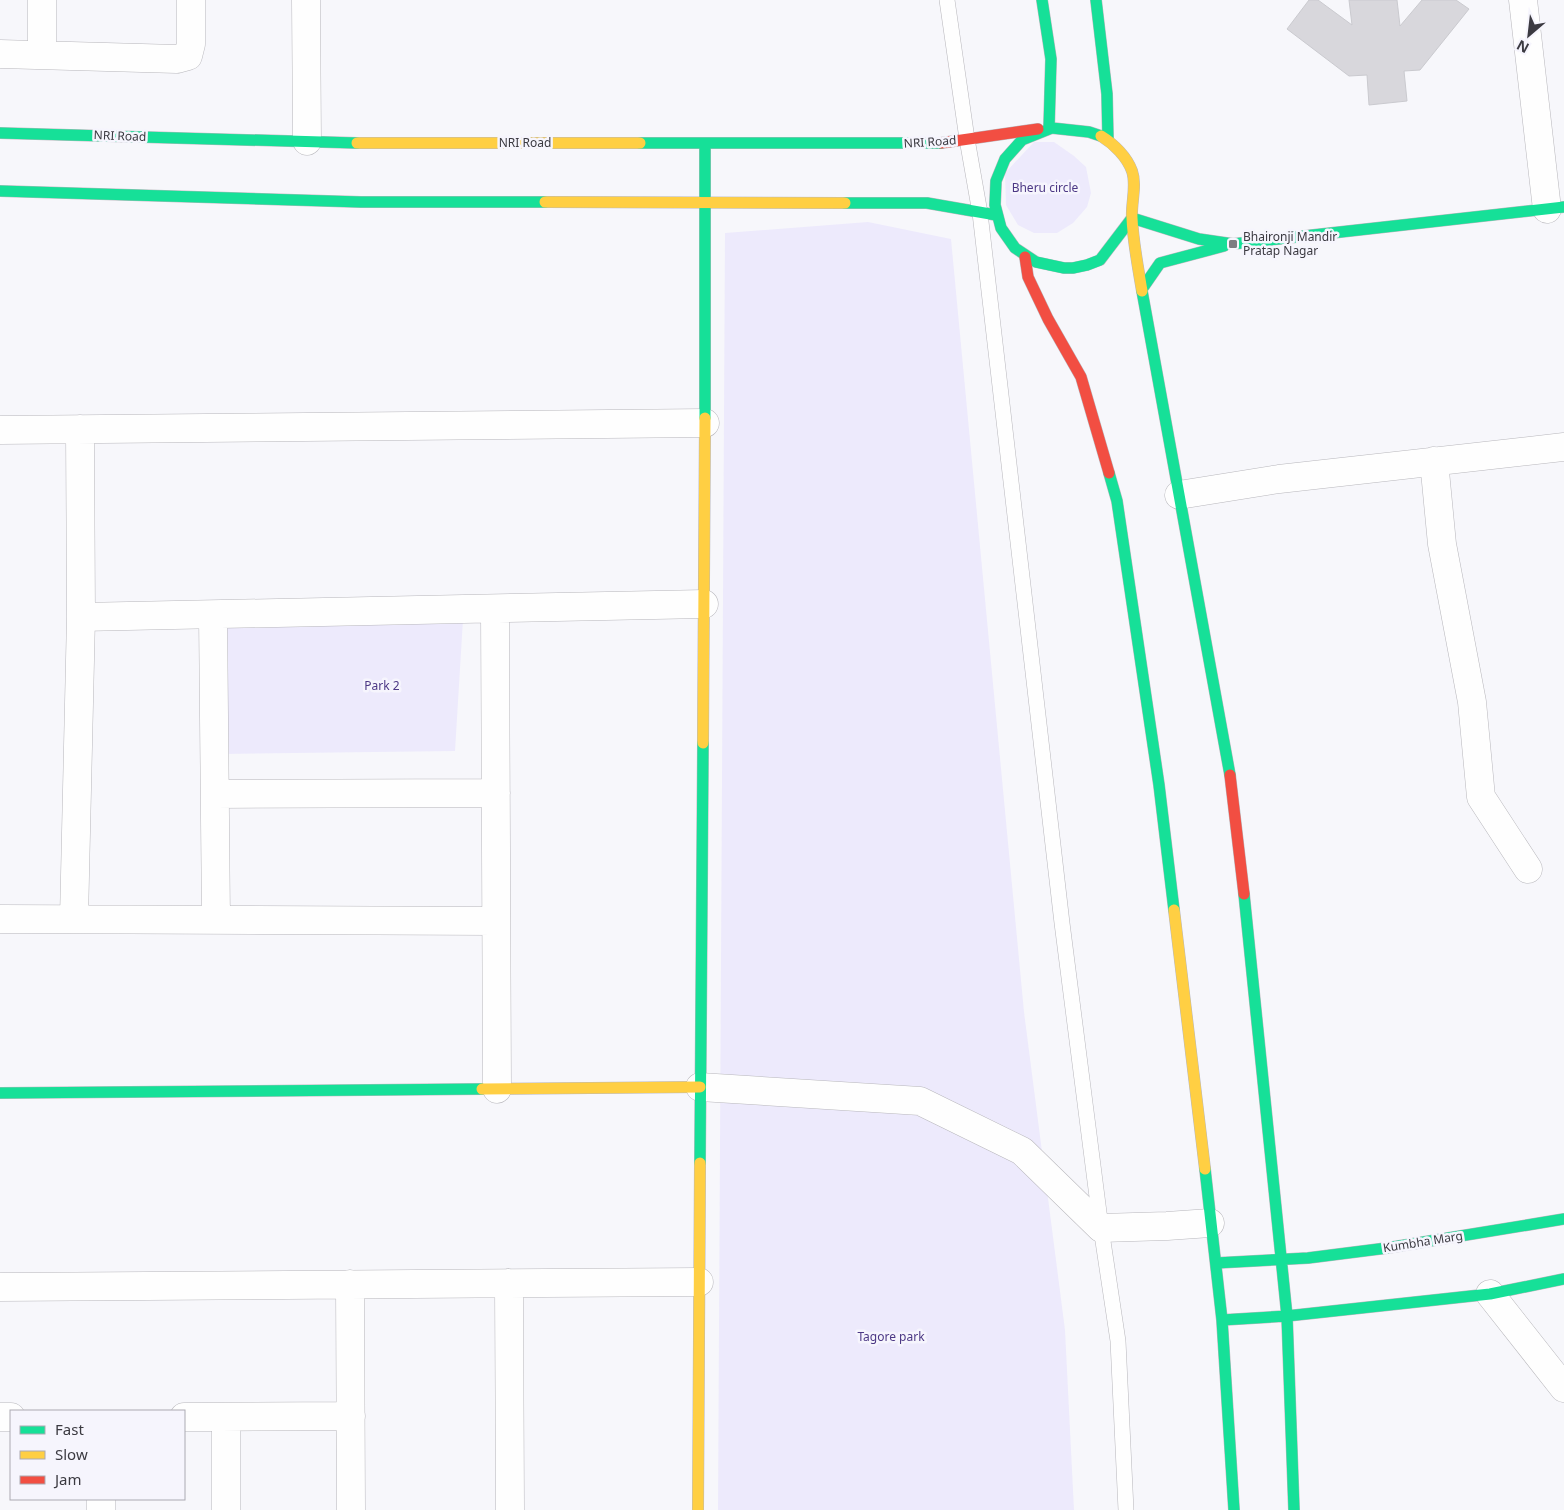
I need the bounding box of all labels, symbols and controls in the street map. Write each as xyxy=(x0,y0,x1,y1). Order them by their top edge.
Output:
north arrow xyxy=(1504,10,1554,60)
text: N xyxy=(1513,36,1532,58)
street label: NRI Road xyxy=(93,126,147,145)
street label: NRI Road xyxy=(903,131,957,152)
street label: NRI Road xyxy=(499,134,551,151)
park label: Bheru circle xyxy=(1012,179,1079,196)
place label: Bhaironji Mandir Pratap Nagar xyxy=(1243,228,1337,259)
marker: Bhaironji Mandir Pratap Nagar xyxy=(1227,238,1239,250)
park label: Park 2 xyxy=(364,677,400,694)
street label: Kumbha Marg xyxy=(1382,1227,1464,1256)
park label: Tagore park xyxy=(857,1328,925,1345)
legend xyxy=(10,1410,185,1500)
text: Fast xyxy=(55,1419,84,1439)
text: Slow xyxy=(55,1444,88,1464)
text: Jam xyxy=(53,1469,82,1489)

